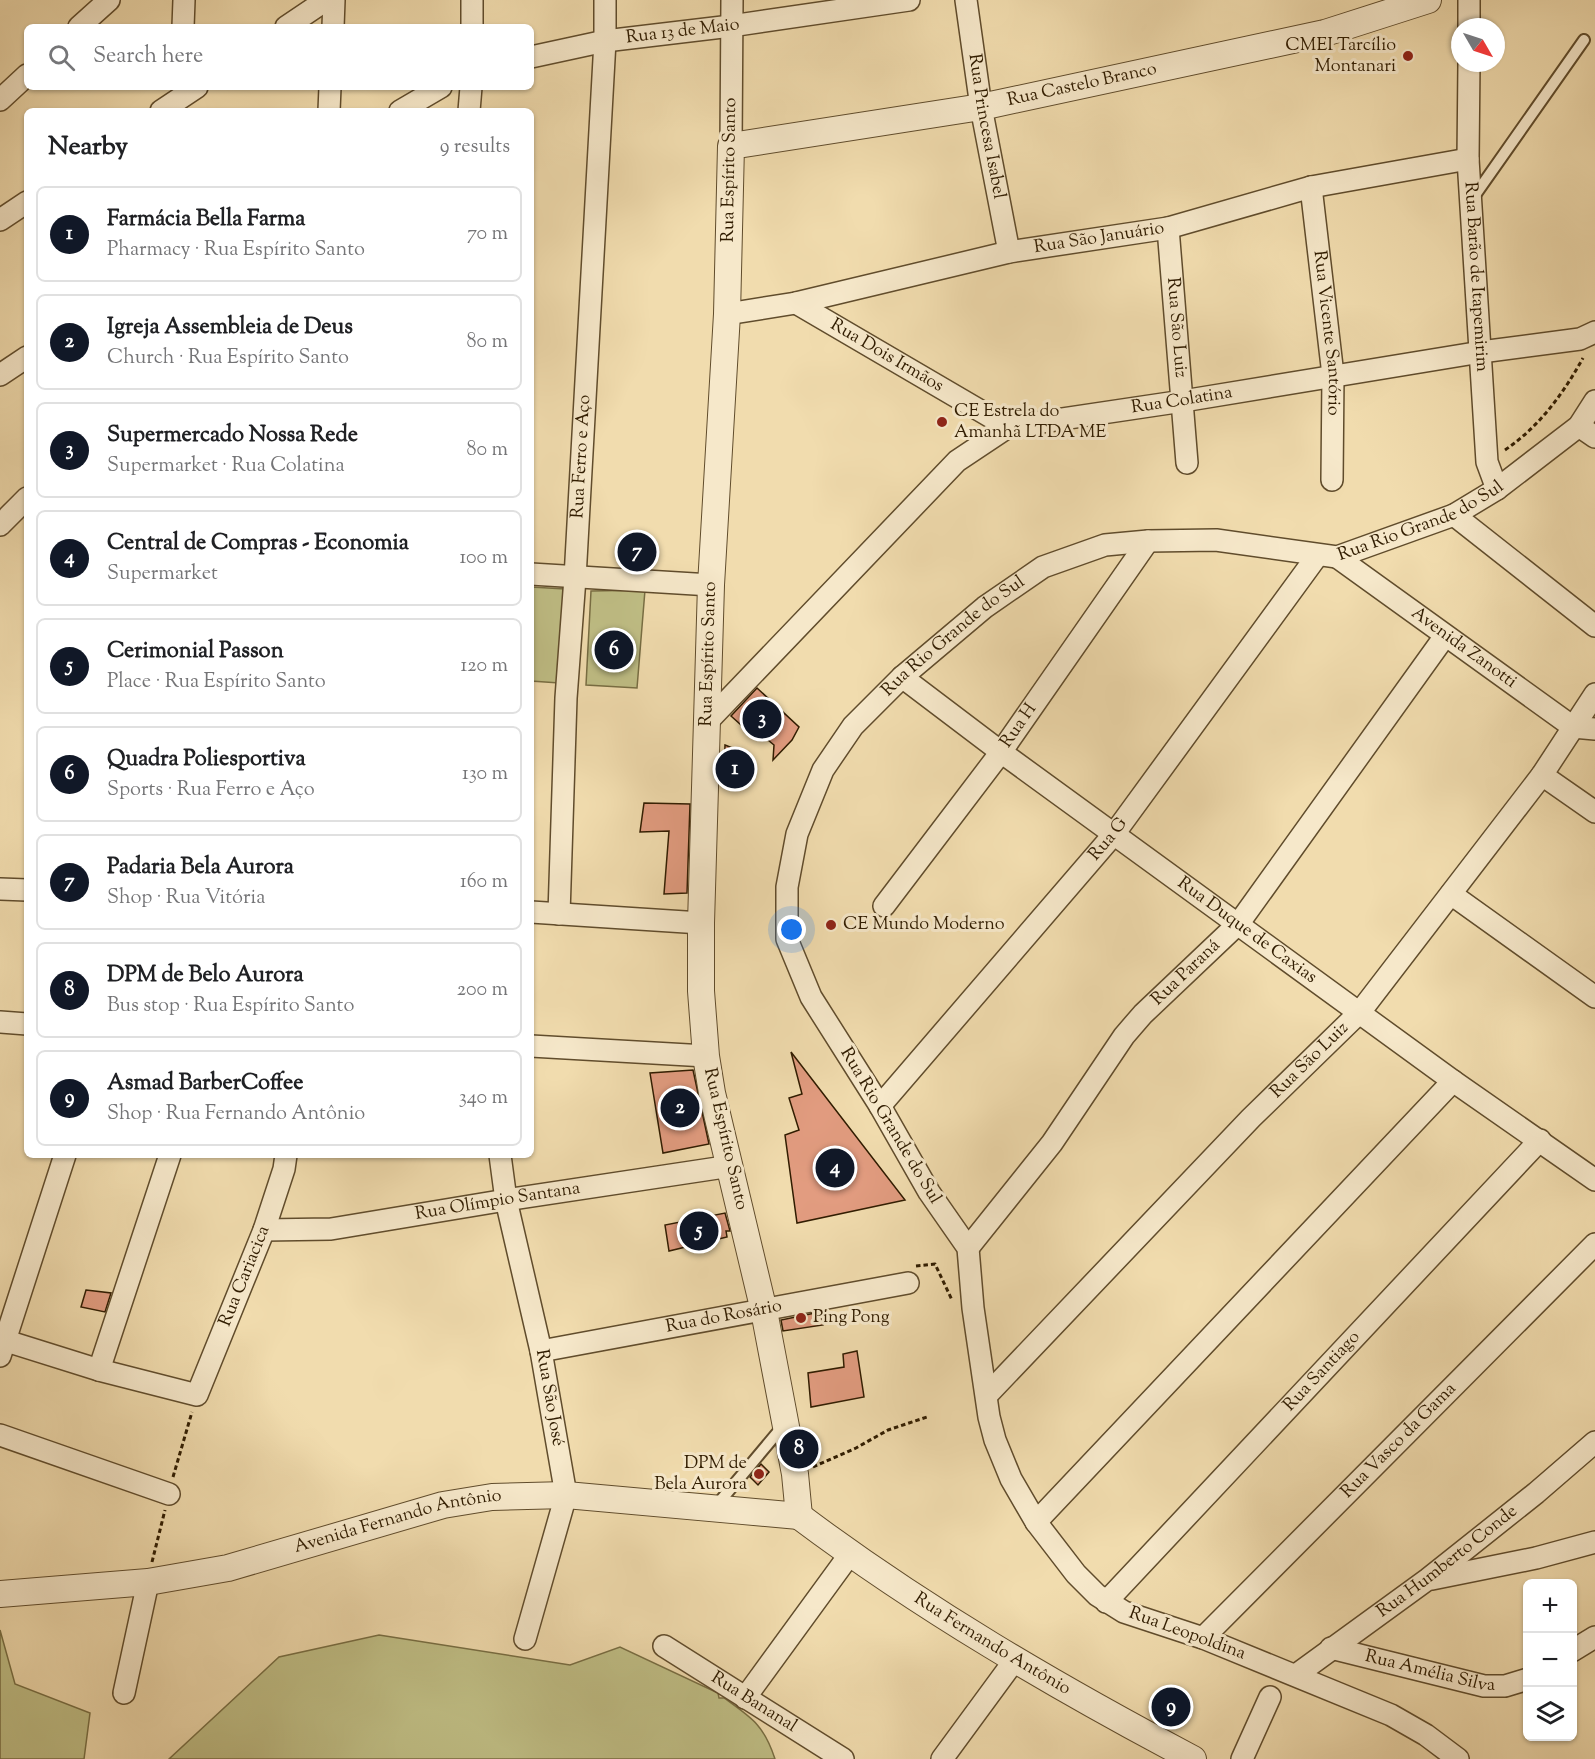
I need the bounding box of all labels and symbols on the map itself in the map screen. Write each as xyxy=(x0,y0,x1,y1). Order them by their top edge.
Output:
street label: Rua 13 de Maio xyxy=(625,12,741,51)
north arrow xyxy=(1451,18,1505,72)
place label: CMEI Tarcílio Montanari xyxy=(1285,33,1396,80)
marker: CMEI Tarcílio Montanari xyxy=(1401,49,1415,63)
street label: Rua Princesa Isabel xyxy=(961,52,1012,201)
street label: Rua Castelo Branco xyxy=(1005,56,1160,114)
street label: Rua Espírito Santo xyxy=(716,97,744,243)
street label: Rua Barão de Itapemirim xyxy=(1456,181,1494,373)
street label: Rua São Januário xyxy=(1032,216,1166,261)
street label: Rua Vicente Santório xyxy=(1306,249,1346,416)
street label: Rua São Luiz xyxy=(1159,276,1193,379)
street label: Rua Dois Irmãos xyxy=(825,313,948,399)
street label: Rua Colatina xyxy=(1130,380,1234,422)
street label: Rua Ferro e Aço xyxy=(565,394,598,519)
place label: CE Estrela do Amanhã LTDA ME xyxy=(954,399,1106,446)
marker: CE Estrela do Amanhã LTDA ME xyxy=(935,415,949,429)
street label: Rua Rio Grande do Sul xyxy=(1334,475,1510,569)
pin: 7 xyxy=(618,530,656,574)
street label: Rua Rio Grande do Sul xyxy=(876,570,1031,703)
street label: Rua Espírito Santo xyxy=(694,581,724,727)
street label: Avenida Zanotti xyxy=(1405,601,1522,695)
pin: 6 xyxy=(594,628,634,672)
pin: 3 xyxy=(742,696,782,742)
street label: Rua H xyxy=(994,698,1044,754)
pin: 1 xyxy=(716,746,754,792)
street label: Rua G xyxy=(1083,812,1135,867)
street label: Rua Duque de Caxias xyxy=(1171,871,1322,991)
place label: CE Mundo Moderno xyxy=(843,912,1005,938)
your location xyxy=(777,915,806,944)
marker: CE Mundo Moderno xyxy=(824,918,838,932)
street label: Rua Paraná xyxy=(1146,934,1227,1012)
street label: Rua São Luiz xyxy=(1265,1016,1355,1105)
street label: Rua Rio Grande do Sul xyxy=(833,1043,947,1209)
street label: Rua Espírito Santo xyxy=(696,1065,754,1213)
pin: 2 xyxy=(660,1086,700,1130)
pin: 4 xyxy=(816,1146,854,1190)
street label: Rua Olímpio Santana xyxy=(413,1176,582,1228)
pin: 5 xyxy=(680,1208,718,1254)
street label: Rua Cariacica xyxy=(213,1222,277,1331)
street label: Rua do Rosário xyxy=(664,1294,784,1341)
place label: Ping Pong xyxy=(813,1305,890,1331)
marker: Ping Pong xyxy=(794,1311,808,1325)
street label: Rua Santiago xyxy=(1278,1325,1367,1418)
street label: Rua São José xyxy=(528,1347,570,1448)
street label: Rua Vasco da Gama xyxy=(1335,1377,1463,1505)
pin: 8 xyxy=(780,1426,818,1472)
place label: DPM de Bela Aurora xyxy=(654,1451,747,1498)
marker: DPM de Bela Aurora xyxy=(752,1467,766,1481)
street label: Avenida Fernando Antônio xyxy=(291,1484,502,1561)
street label: Rua Humberto Conde xyxy=(1372,1499,1523,1625)
street label: Rua Fernando Antônio xyxy=(908,1587,1075,1702)
street label: Rua Leopoldina xyxy=(1125,1601,1249,1667)
street label: Rua Amélia Silva xyxy=(1362,1644,1495,1699)
street label: Rua Bananal xyxy=(705,1666,802,1740)
pin: 9 xyxy=(1152,1684,1190,1730)

